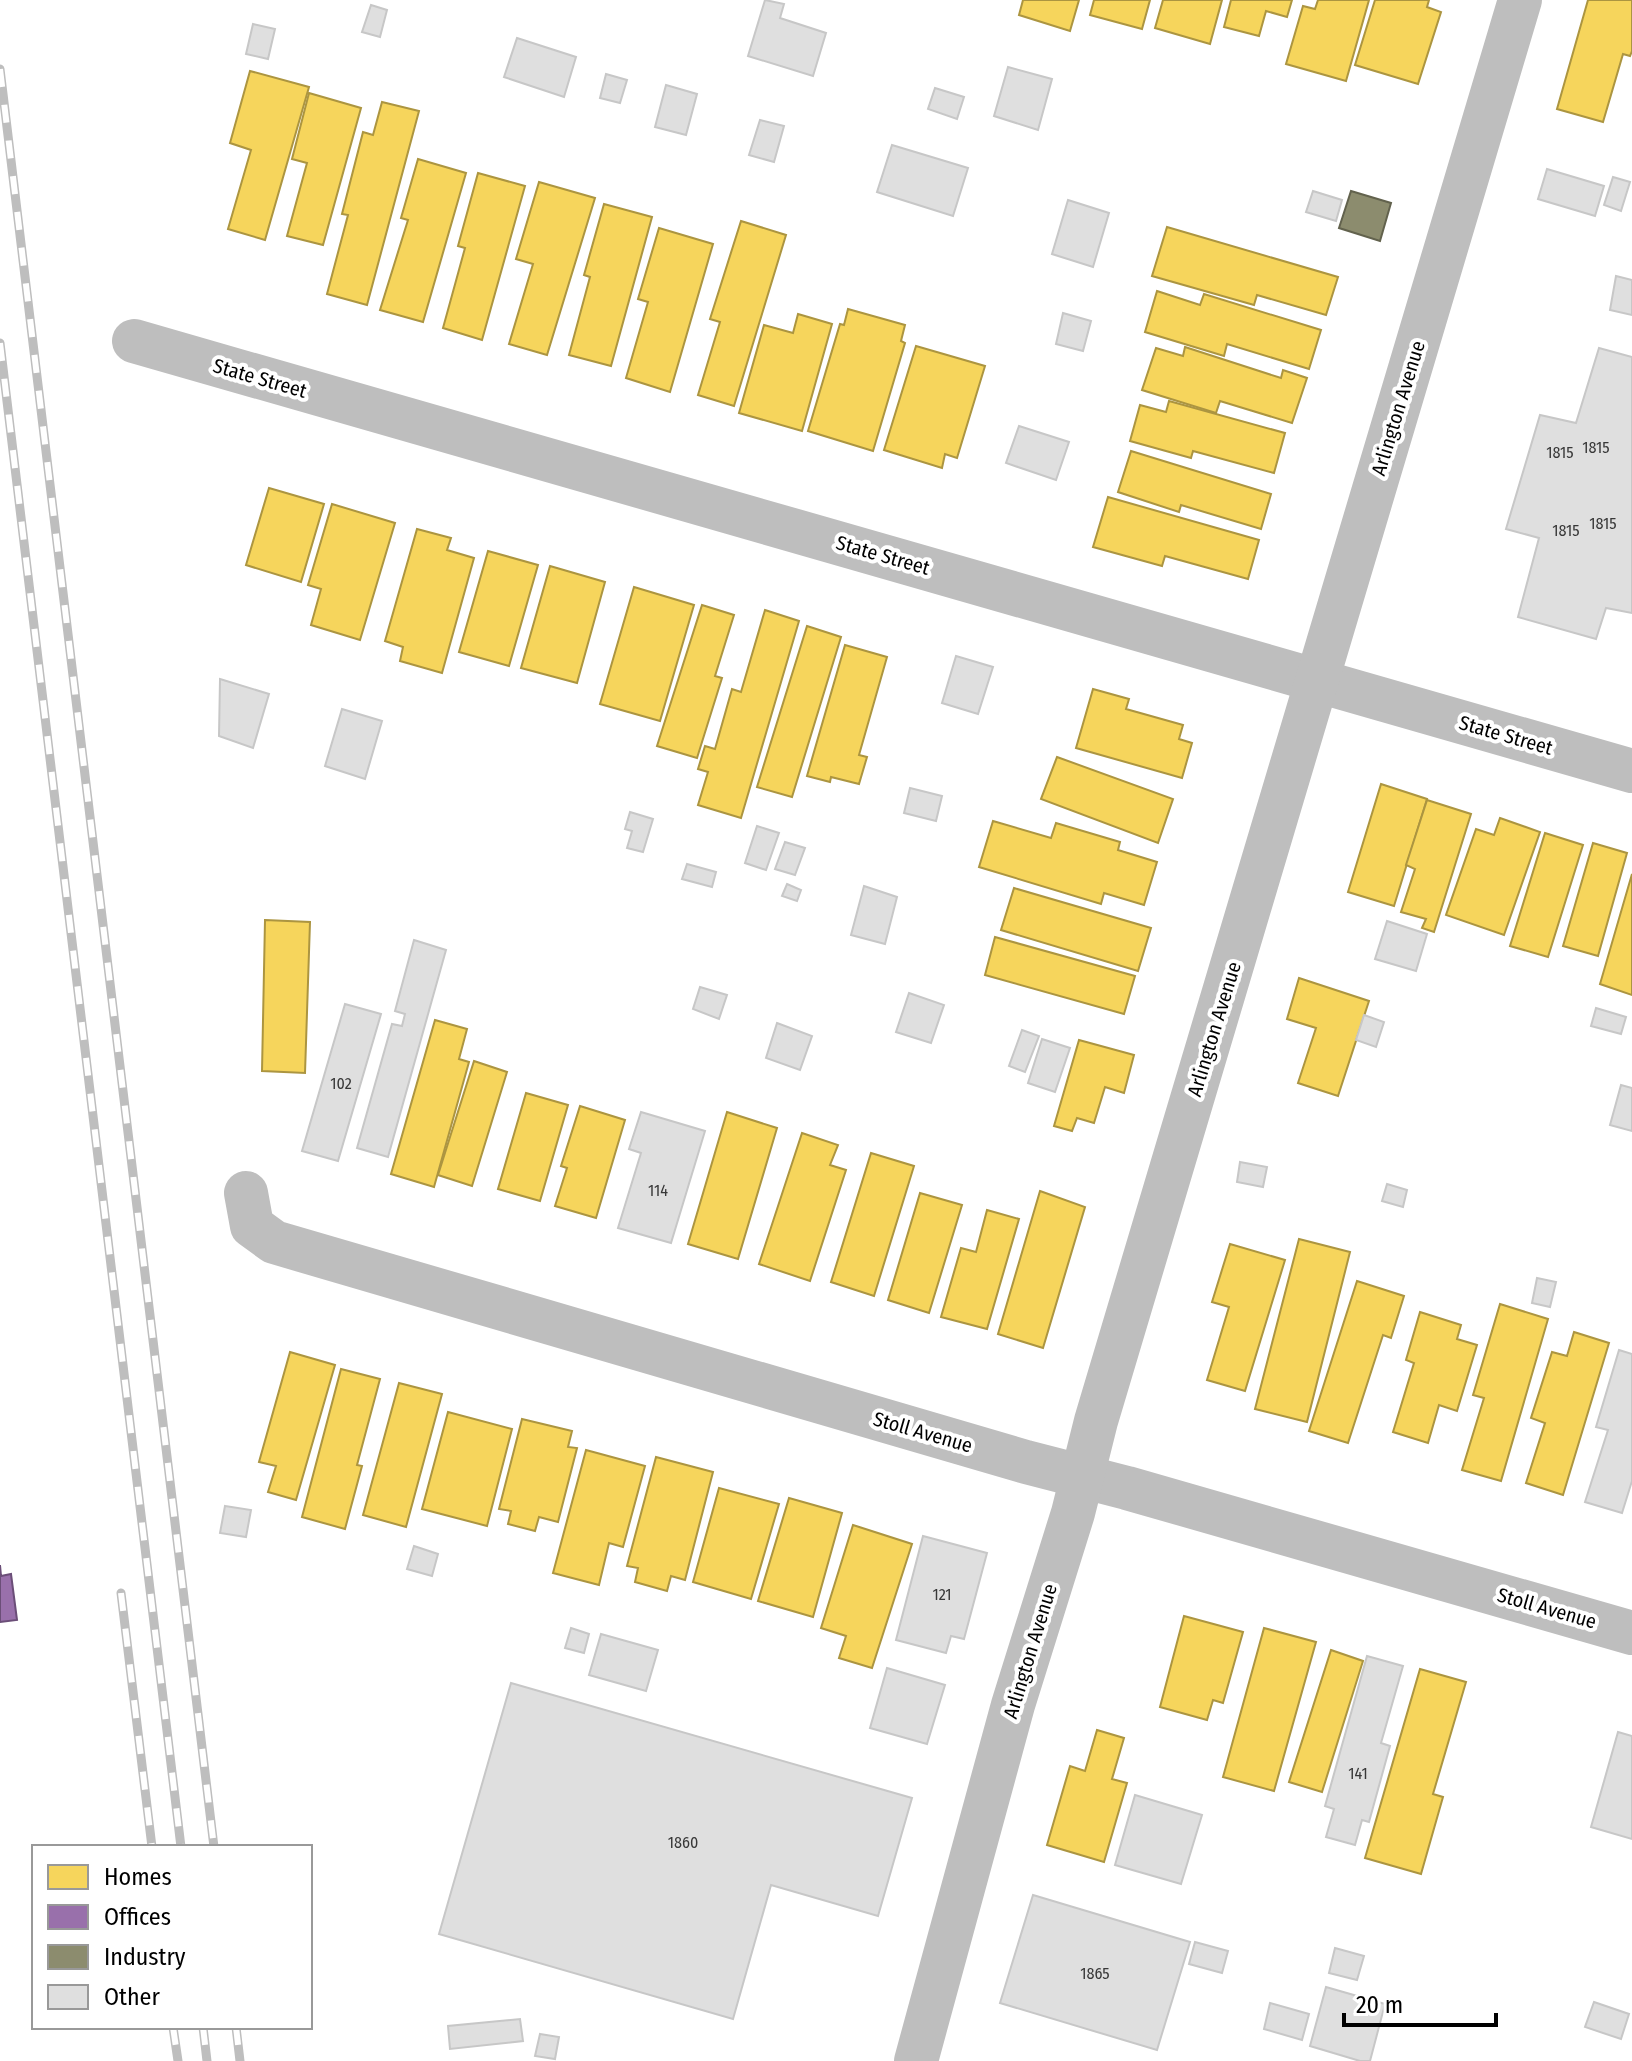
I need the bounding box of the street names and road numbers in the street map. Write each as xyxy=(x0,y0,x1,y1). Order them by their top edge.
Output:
street label: Arlington Avenue xyxy=(1366,338,1430,478)
street label: State Street xyxy=(210,353,310,403)
street label: State Street xyxy=(833,530,933,580)
street label: State Street xyxy=(1456,710,1556,760)
street label: Arlington Avenue xyxy=(1182,959,1246,1099)
street label: Stoll Avenue xyxy=(871,1406,975,1458)
street label: Arlington Avenue xyxy=(998,1581,1062,1721)
street label: Stoll Avenue xyxy=(1495,1582,1599,1634)

